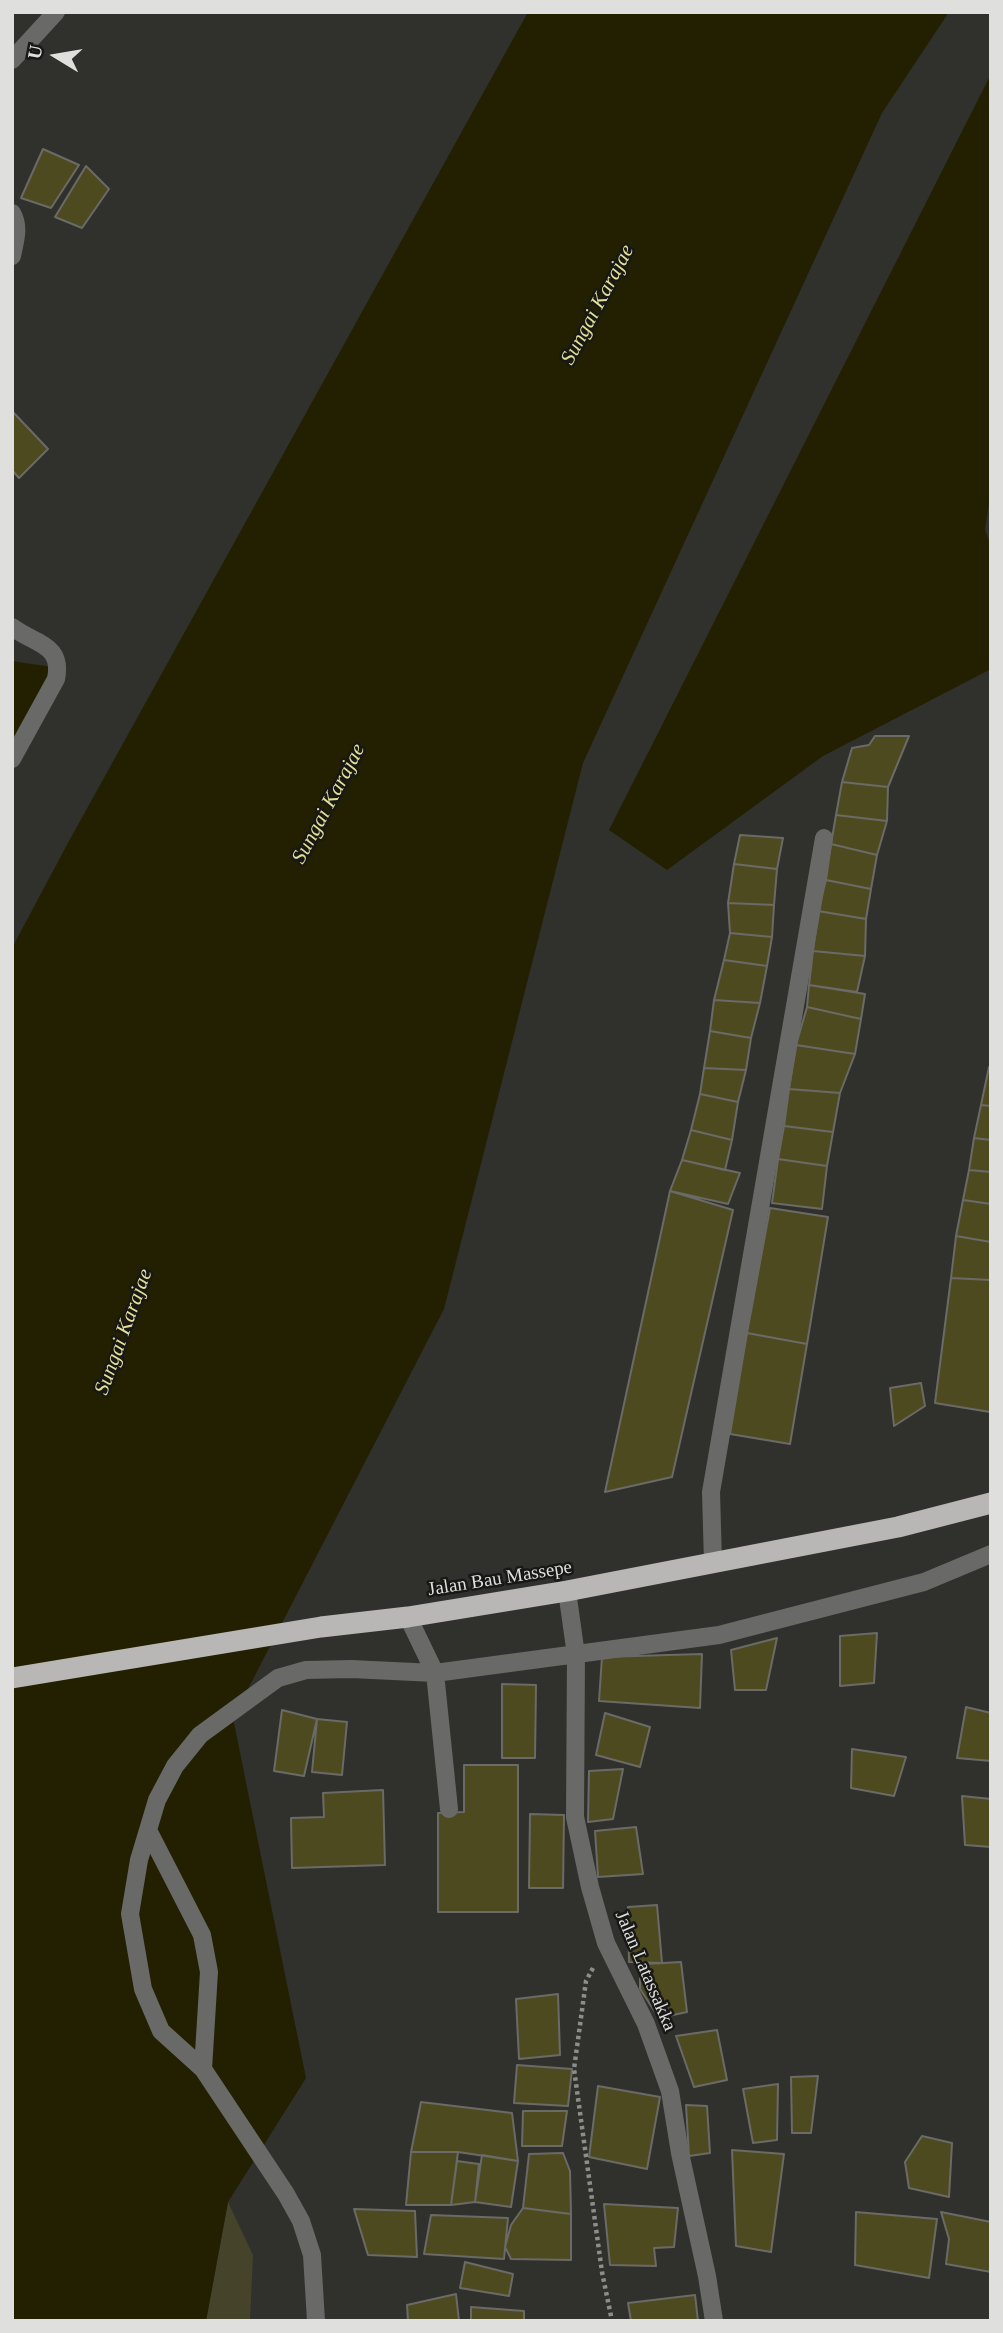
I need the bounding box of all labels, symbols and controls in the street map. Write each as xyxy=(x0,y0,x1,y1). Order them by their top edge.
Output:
north arrow xyxy=(21,21,91,91)
text: U xyxy=(23,43,47,61)
water label: Sungai Karajae xyxy=(556,241,640,369)
water label: Sungai Karajae xyxy=(287,740,371,868)
water label: Sungai Karajae xyxy=(90,1265,158,1399)
street label: Jalan Bau Massepe xyxy=(426,1556,574,1602)
street label: Jalan Latassakka xyxy=(609,1908,681,2034)

